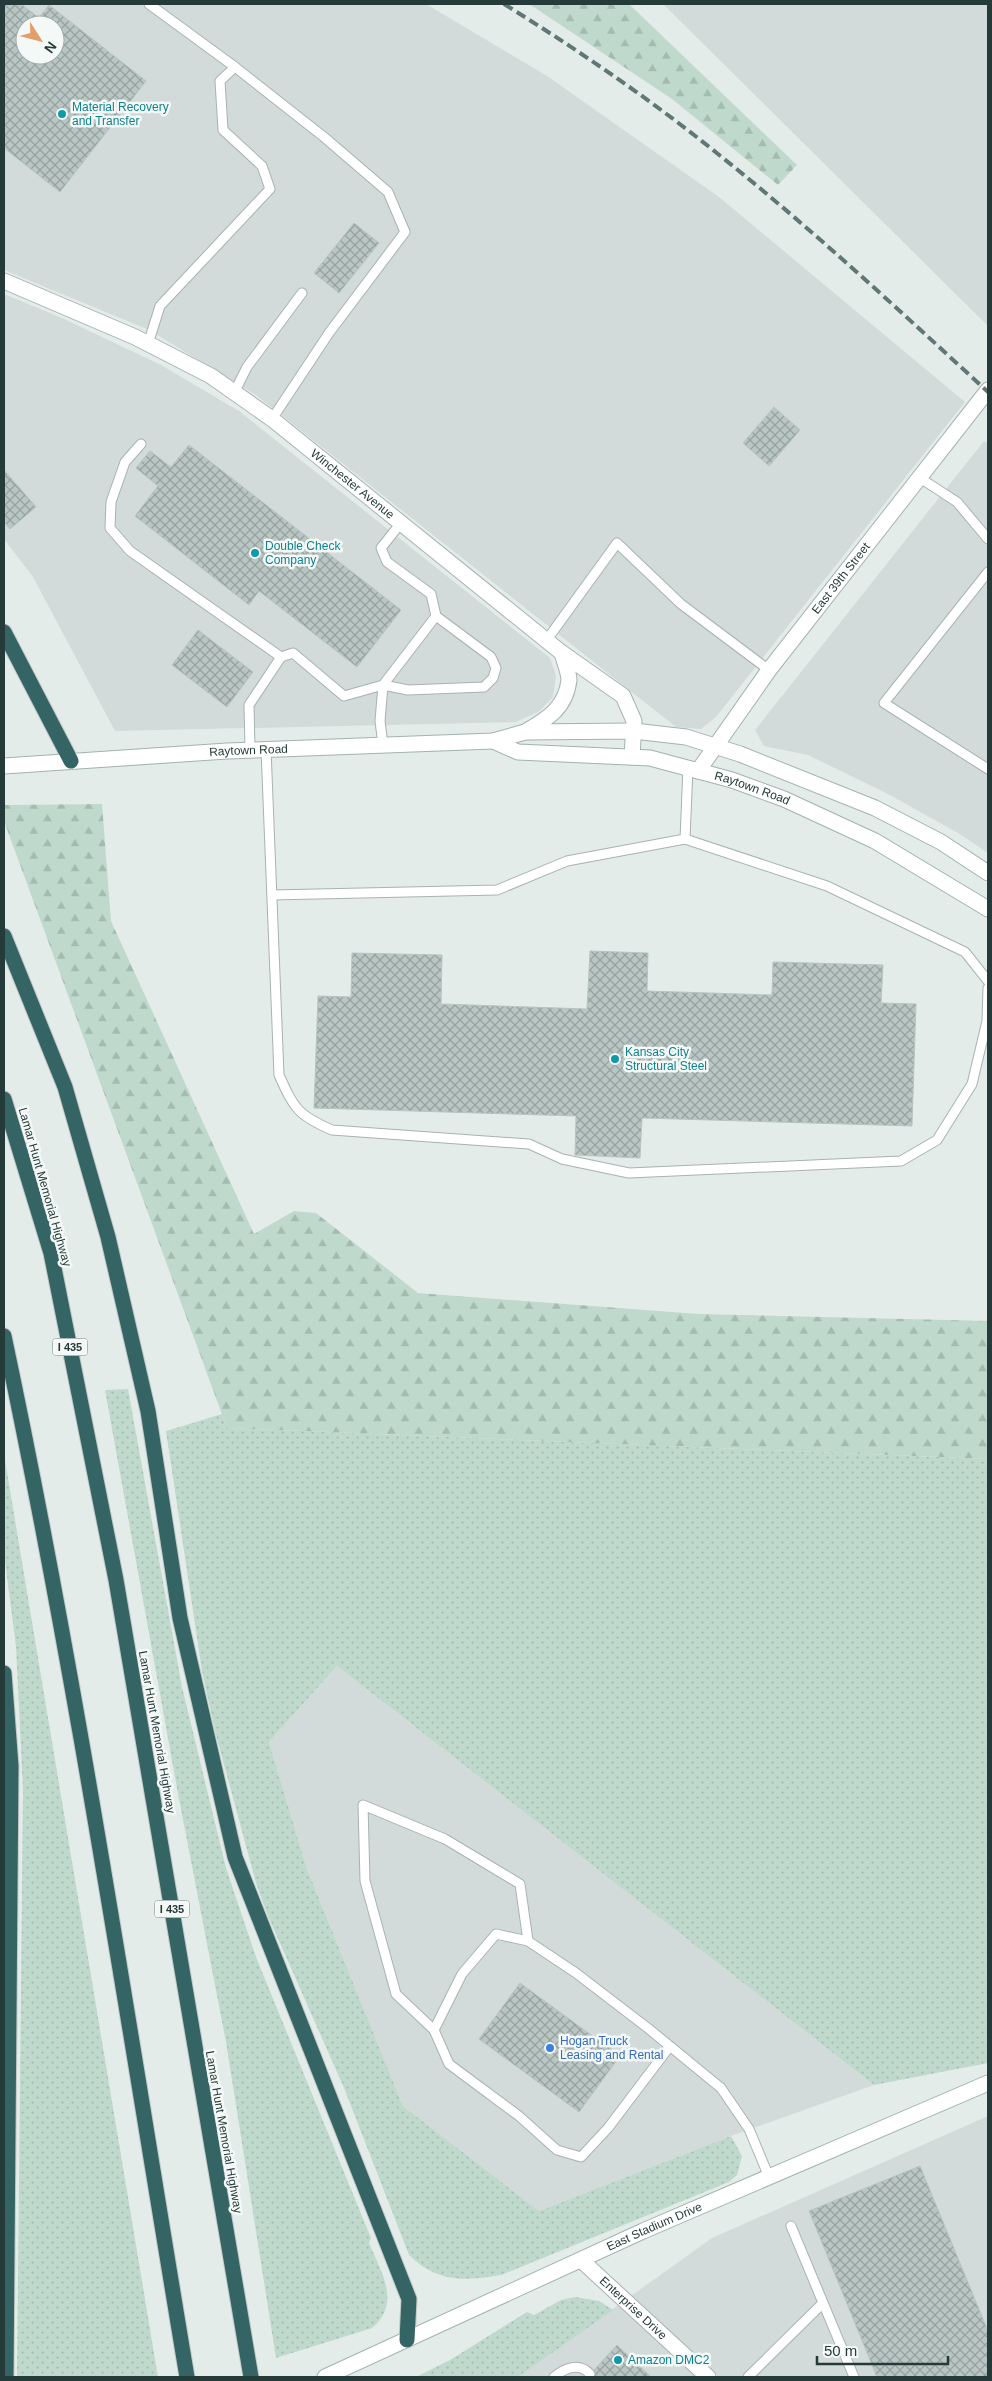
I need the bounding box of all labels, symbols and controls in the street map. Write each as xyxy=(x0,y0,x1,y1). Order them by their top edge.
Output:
north arrow xyxy=(15,15,65,65)
text: N xyxy=(41,39,60,56)
place label: Material Recovery and Transfer xyxy=(72,100,169,128)
marker: Material Recovery and Transfer xyxy=(56,108,68,120)
street label: Winchester Avenue xyxy=(308,446,397,522)
place label: Double Check Company xyxy=(265,539,341,567)
street label: East 39th Street xyxy=(809,539,873,616)
marker: Double Check Company xyxy=(249,547,261,559)
street label: Raytown Road xyxy=(209,742,288,759)
street label: Raytown Road xyxy=(713,769,792,808)
place label: Kansas City Structural Steel xyxy=(625,1045,707,1073)
marker: Kansas City Structural Steel xyxy=(609,1053,621,1065)
street label: Lamar Hunt Memorial Highway xyxy=(16,1106,74,1268)
road number: I 435 xyxy=(52,1338,88,1355)
street label: Lamar Hunt Memorial Highway xyxy=(136,1650,178,1814)
road number: I 435 xyxy=(154,1900,190,1918)
place label: Hogan Truck Leasing and Rental xyxy=(560,2034,663,2062)
marker: Hogan Truck Leasing and Rental xyxy=(544,2042,556,2054)
street label: Lamar Hunt Memorial Highway xyxy=(203,2050,245,2214)
street label: East Stadium Drive xyxy=(604,2199,704,2254)
street label: Enterprise Drive xyxy=(597,2274,670,2343)
scale bar xyxy=(817,2334,948,2366)
text: 50 m xyxy=(824,2342,857,2359)
place label: Amazon DMC2 xyxy=(628,2353,710,2367)
marker: Amazon DMC2 xyxy=(612,2354,624,2366)

